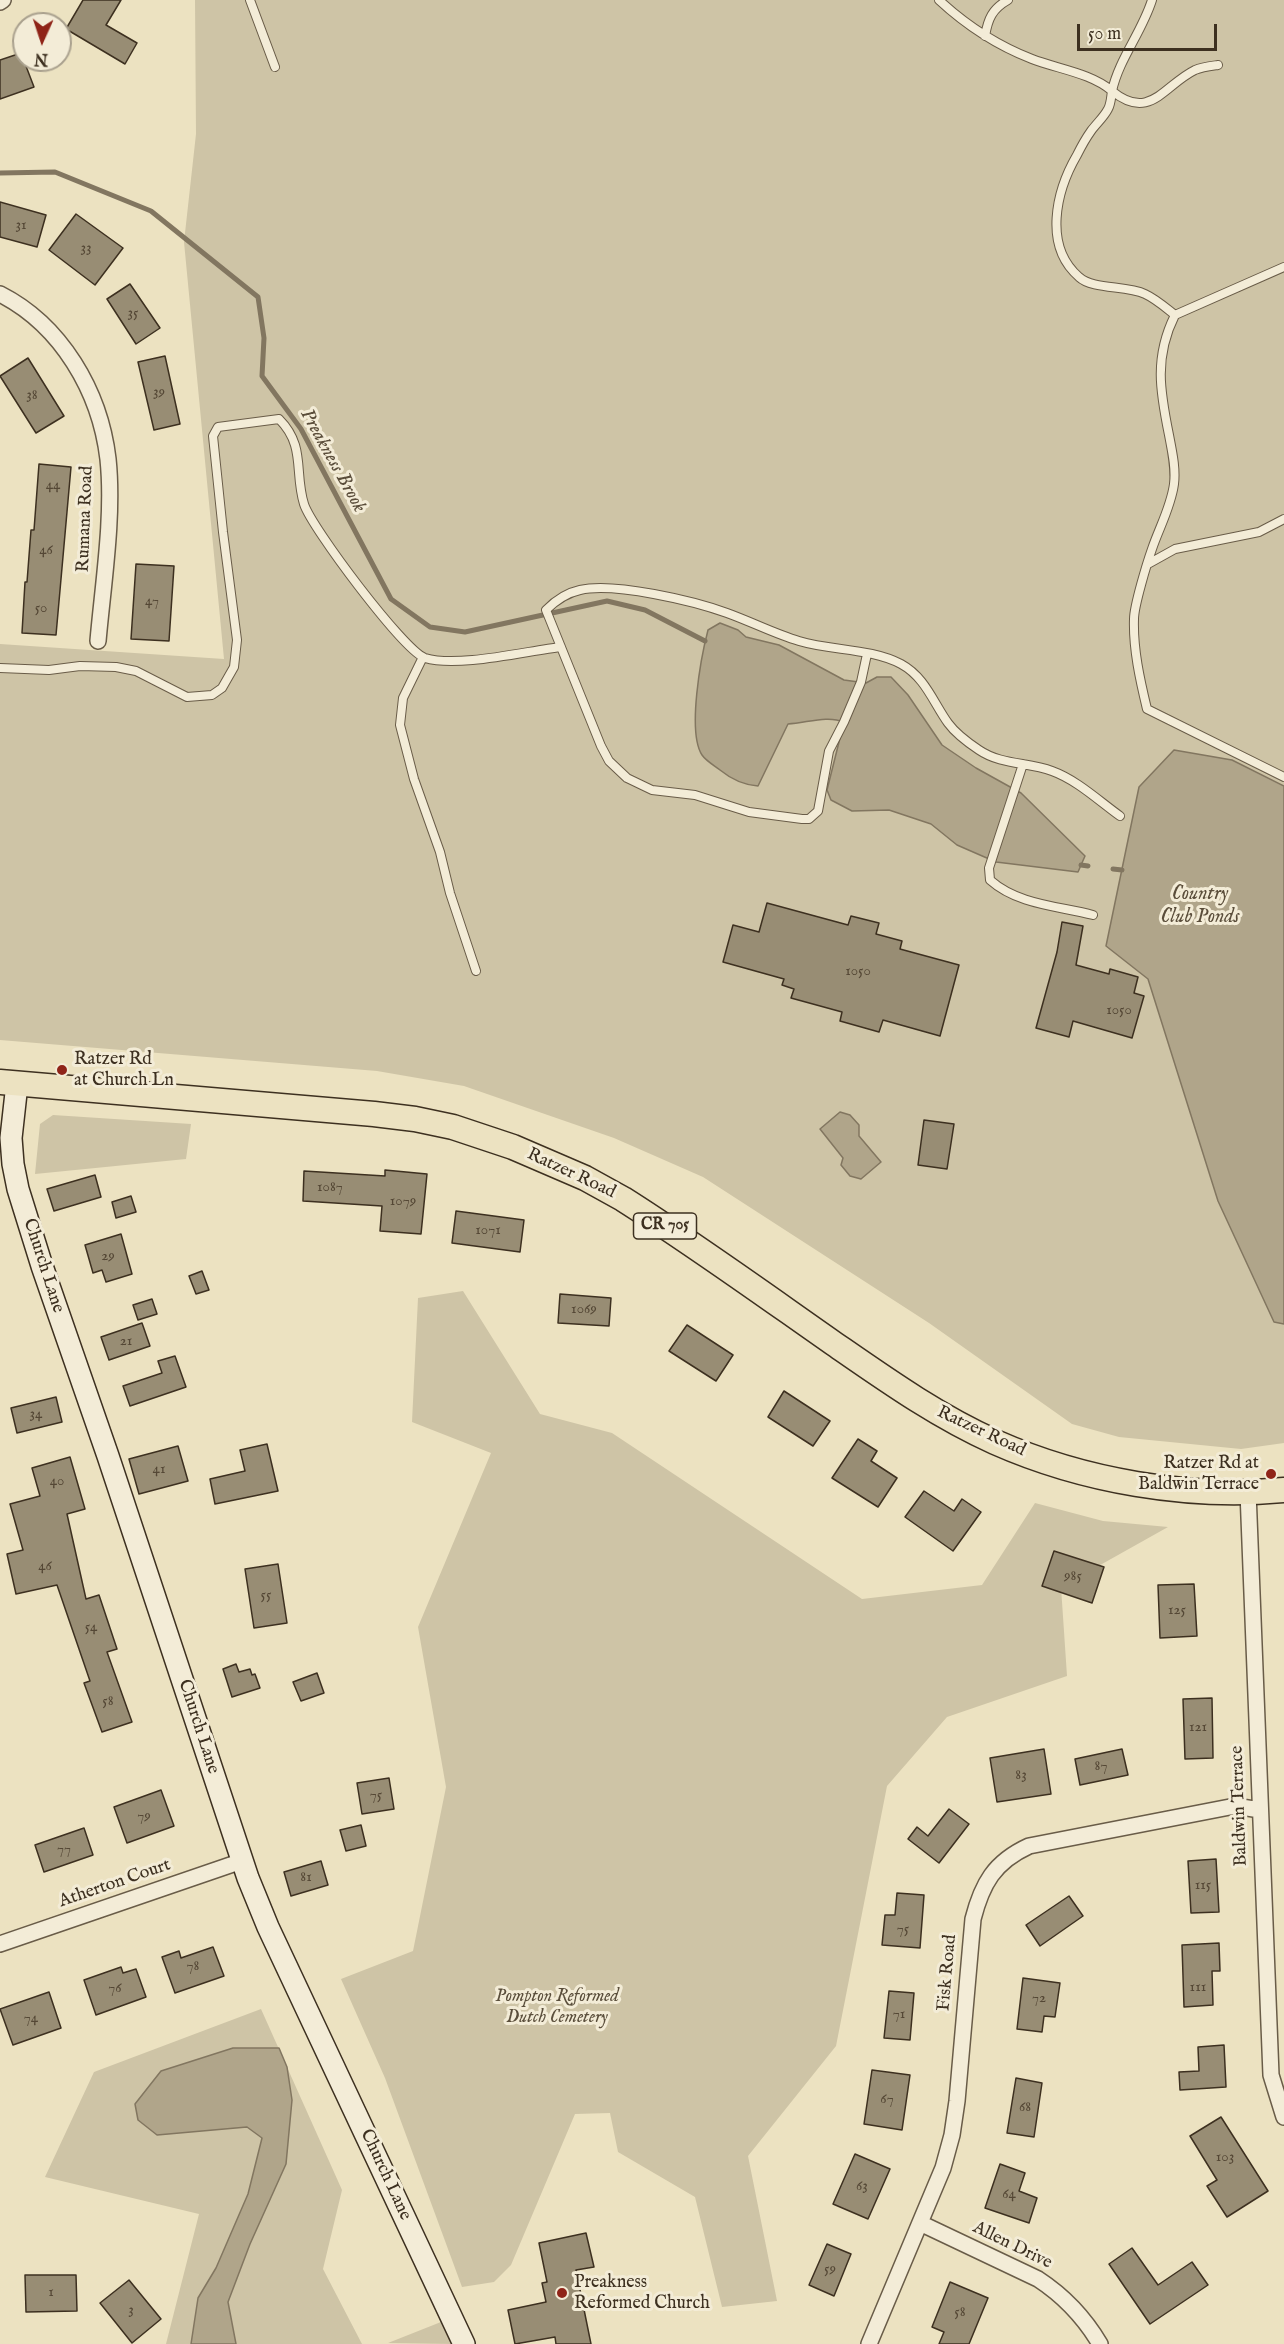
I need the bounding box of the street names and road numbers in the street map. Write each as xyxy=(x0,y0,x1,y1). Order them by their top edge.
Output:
street label: Rumana Road xyxy=(73,465,99,573)
street label: Ratzer Road xyxy=(523,1144,619,1204)
road number: CR 705 xyxy=(634,1213,696,1239)
street label: Church Lane xyxy=(18,1216,68,1316)
street label: Ratzer Road xyxy=(933,1402,1029,1462)
street label: Church Lane xyxy=(173,1677,223,1777)
street label: Baldwin Terrace xyxy=(1227,1745,1253,1867)
street label: Atherton Court xyxy=(56,1855,174,1913)
street label: Fisk Road xyxy=(934,1934,962,2012)
street label: Church Lane xyxy=(355,2126,415,2224)
street label: Allen Drive xyxy=(969,2218,1055,2274)

